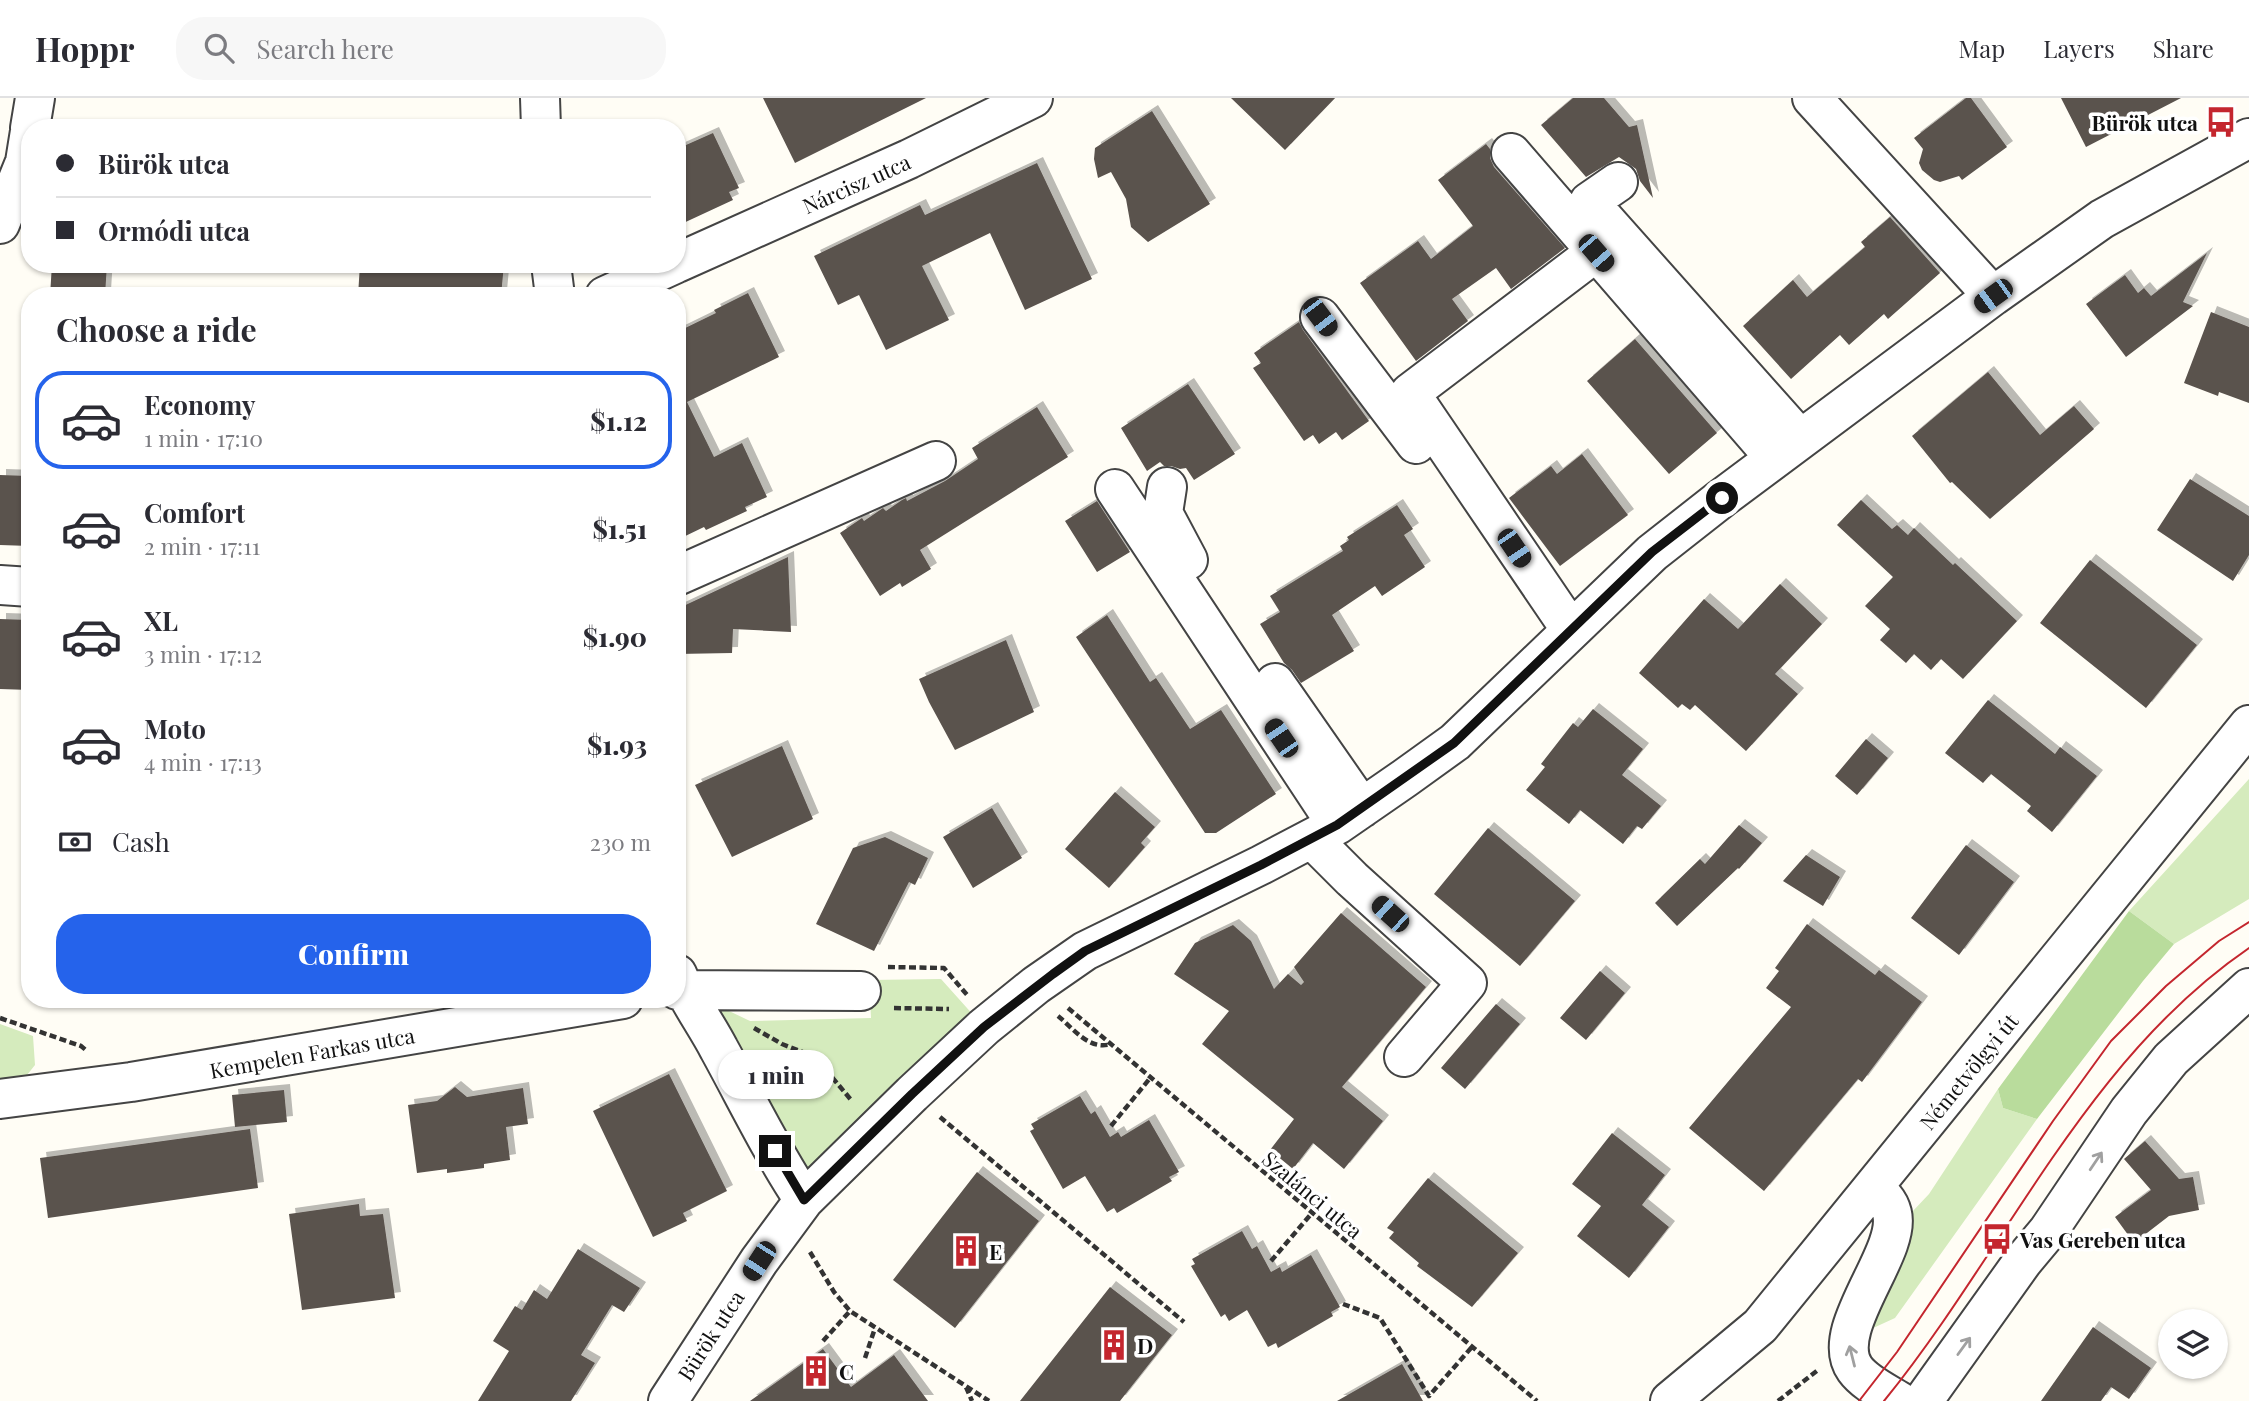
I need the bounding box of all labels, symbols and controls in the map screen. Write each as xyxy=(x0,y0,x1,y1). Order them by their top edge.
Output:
search box xyxy=(176,17,666,80)
text: Hoppr xyxy=(35,26,134,70)
icon: search xyxy=(200,29,238,67)
text: Search here xyxy=(256,31,394,66)
text: Map xyxy=(1959,32,2005,64)
text: Layers xyxy=(2043,32,2115,64)
text: Share xyxy=(2153,32,2214,64)
bus stop icon: Bürök utca xyxy=(2204,105,2238,139)
place label: Bürök utca xyxy=(2092,108,2198,136)
text: Bürök utca xyxy=(98,146,230,181)
street label: Nárcisz utca xyxy=(798,147,915,219)
text: Ormódi utca xyxy=(98,213,250,248)
car xyxy=(1575,230,1618,276)
car xyxy=(1970,275,2017,317)
car xyxy=(1299,294,1342,340)
text: Choose a ride xyxy=(56,307,257,350)
text: Economy xyxy=(144,387,255,422)
icon: car xyxy=(60,389,123,452)
text: $1.12 xyxy=(590,403,647,438)
text: 1 min · 17:10 xyxy=(144,422,263,453)
route start xyxy=(1706,482,1738,514)
text: Comfort xyxy=(144,495,245,530)
icon: car xyxy=(60,497,123,560)
text: $1.51 xyxy=(592,511,647,546)
car xyxy=(1494,525,1535,571)
text: 2 min · 17:11 xyxy=(144,530,260,561)
text: XL xyxy=(144,603,178,638)
icon: car xyxy=(60,605,123,668)
text: $1.90 xyxy=(583,619,647,654)
text: 3 min · 17:12 xyxy=(144,638,262,669)
text: Moto xyxy=(144,711,206,746)
icon: car xyxy=(60,713,123,776)
car xyxy=(1261,715,1302,761)
text: $1.93 xyxy=(587,727,647,762)
text: 4 min · 17:13 xyxy=(144,746,262,777)
icon: cash xyxy=(56,823,94,861)
text: Cash xyxy=(112,824,170,859)
text: 230 m xyxy=(590,826,651,857)
car xyxy=(1368,892,1413,936)
button: Confirm xyxy=(56,914,651,994)
street label: Németvölgyi út xyxy=(1913,1007,2024,1135)
street label: Kempelen Farkas utca xyxy=(207,1020,417,1084)
callout: 1 min xyxy=(717,1049,833,1098)
text: 1 min xyxy=(748,1059,804,1090)
route end xyxy=(759,1135,791,1167)
street label: Szalánci utca xyxy=(1257,1144,1369,1245)
one-way arrow xyxy=(2089,1152,2103,1171)
bus stop icon: Vas Gereben utca xyxy=(1980,1222,2014,1256)
place label: Vas Gereben utca xyxy=(2019,1225,2186,1253)
building icon: E xyxy=(949,1234,983,1268)
place label: E xyxy=(989,1237,1002,1265)
car xyxy=(739,1238,780,1284)
street label: Bürök utca xyxy=(670,1284,750,1386)
map controls xyxy=(2158,1309,2228,1379)
button: layers xyxy=(2158,1309,2228,1379)
building icon: D xyxy=(1097,1328,1131,1362)
place label: D xyxy=(1137,1331,1153,1359)
one-way arrow xyxy=(1957,1337,1971,1356)
one-way arrow xyxy=(1845,1345,1858,1367)
building icon: C xyxy=(799,1354,833,1388)
place label: C xyxy=(839,1357,854,1385)

